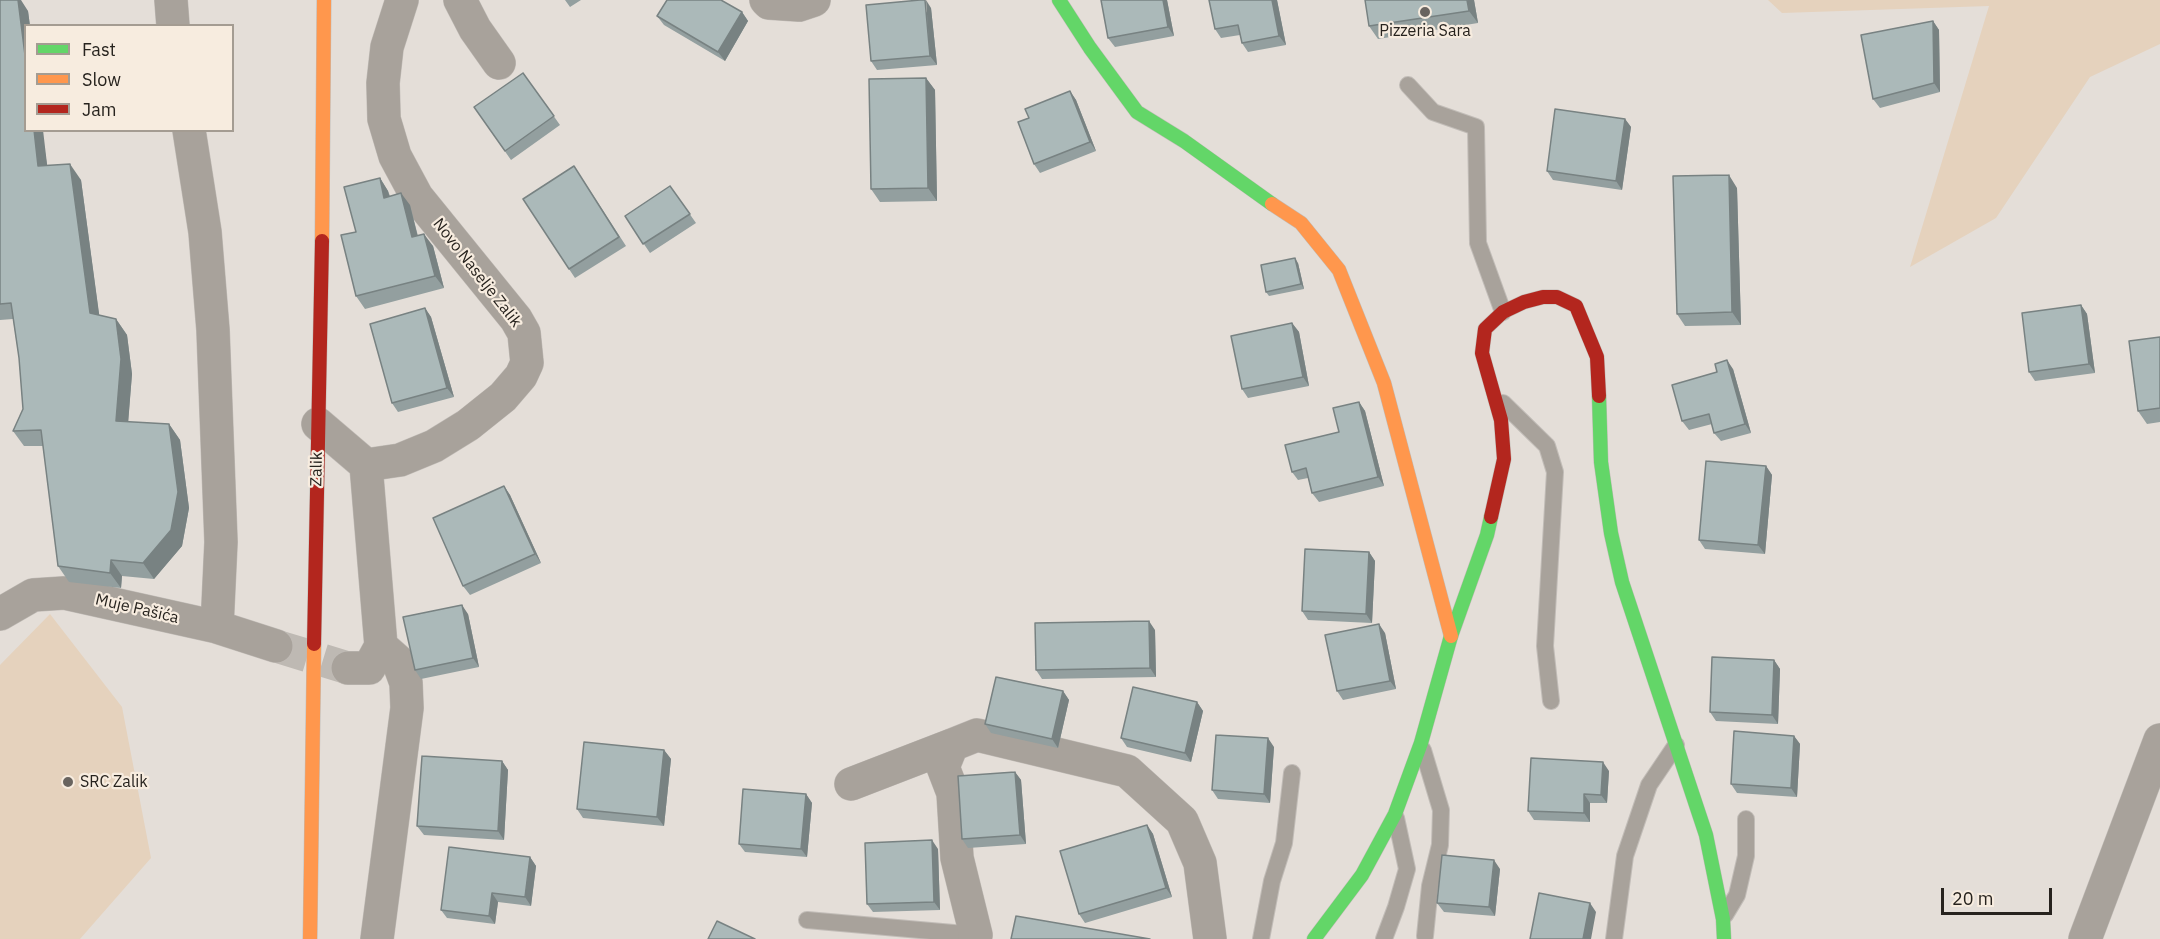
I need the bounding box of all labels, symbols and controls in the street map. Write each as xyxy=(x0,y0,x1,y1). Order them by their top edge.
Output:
marker: Pizzeria Sara xyxy=(1418,5,1432,19)
place label: Pizzeria Sara xyxy=(1379,21,1471,41)
legend xyxy=(24,24,234,132)
text: Fast xyxy=(82,38,116,61)
text: Slow xyxy=(82,68,121,91)
text: Jam xyxy=(82,98,117,121)
street label: Novo Naselje Zalik xyxy=(429,215,525,331)
street label: Zalik xyxy=(307,452,327,486)
street label: Muje Pašića xyxy=(93,590,181,628)
place label: SRC Zalik xyxy=(80,772,148,792)
marker: SRC Zalik xyxy=(61,775,75,789)
scale bar xyxy=(1944,876,2055,914)
text: 20 m xyxy=(1952,887,1994,910)

